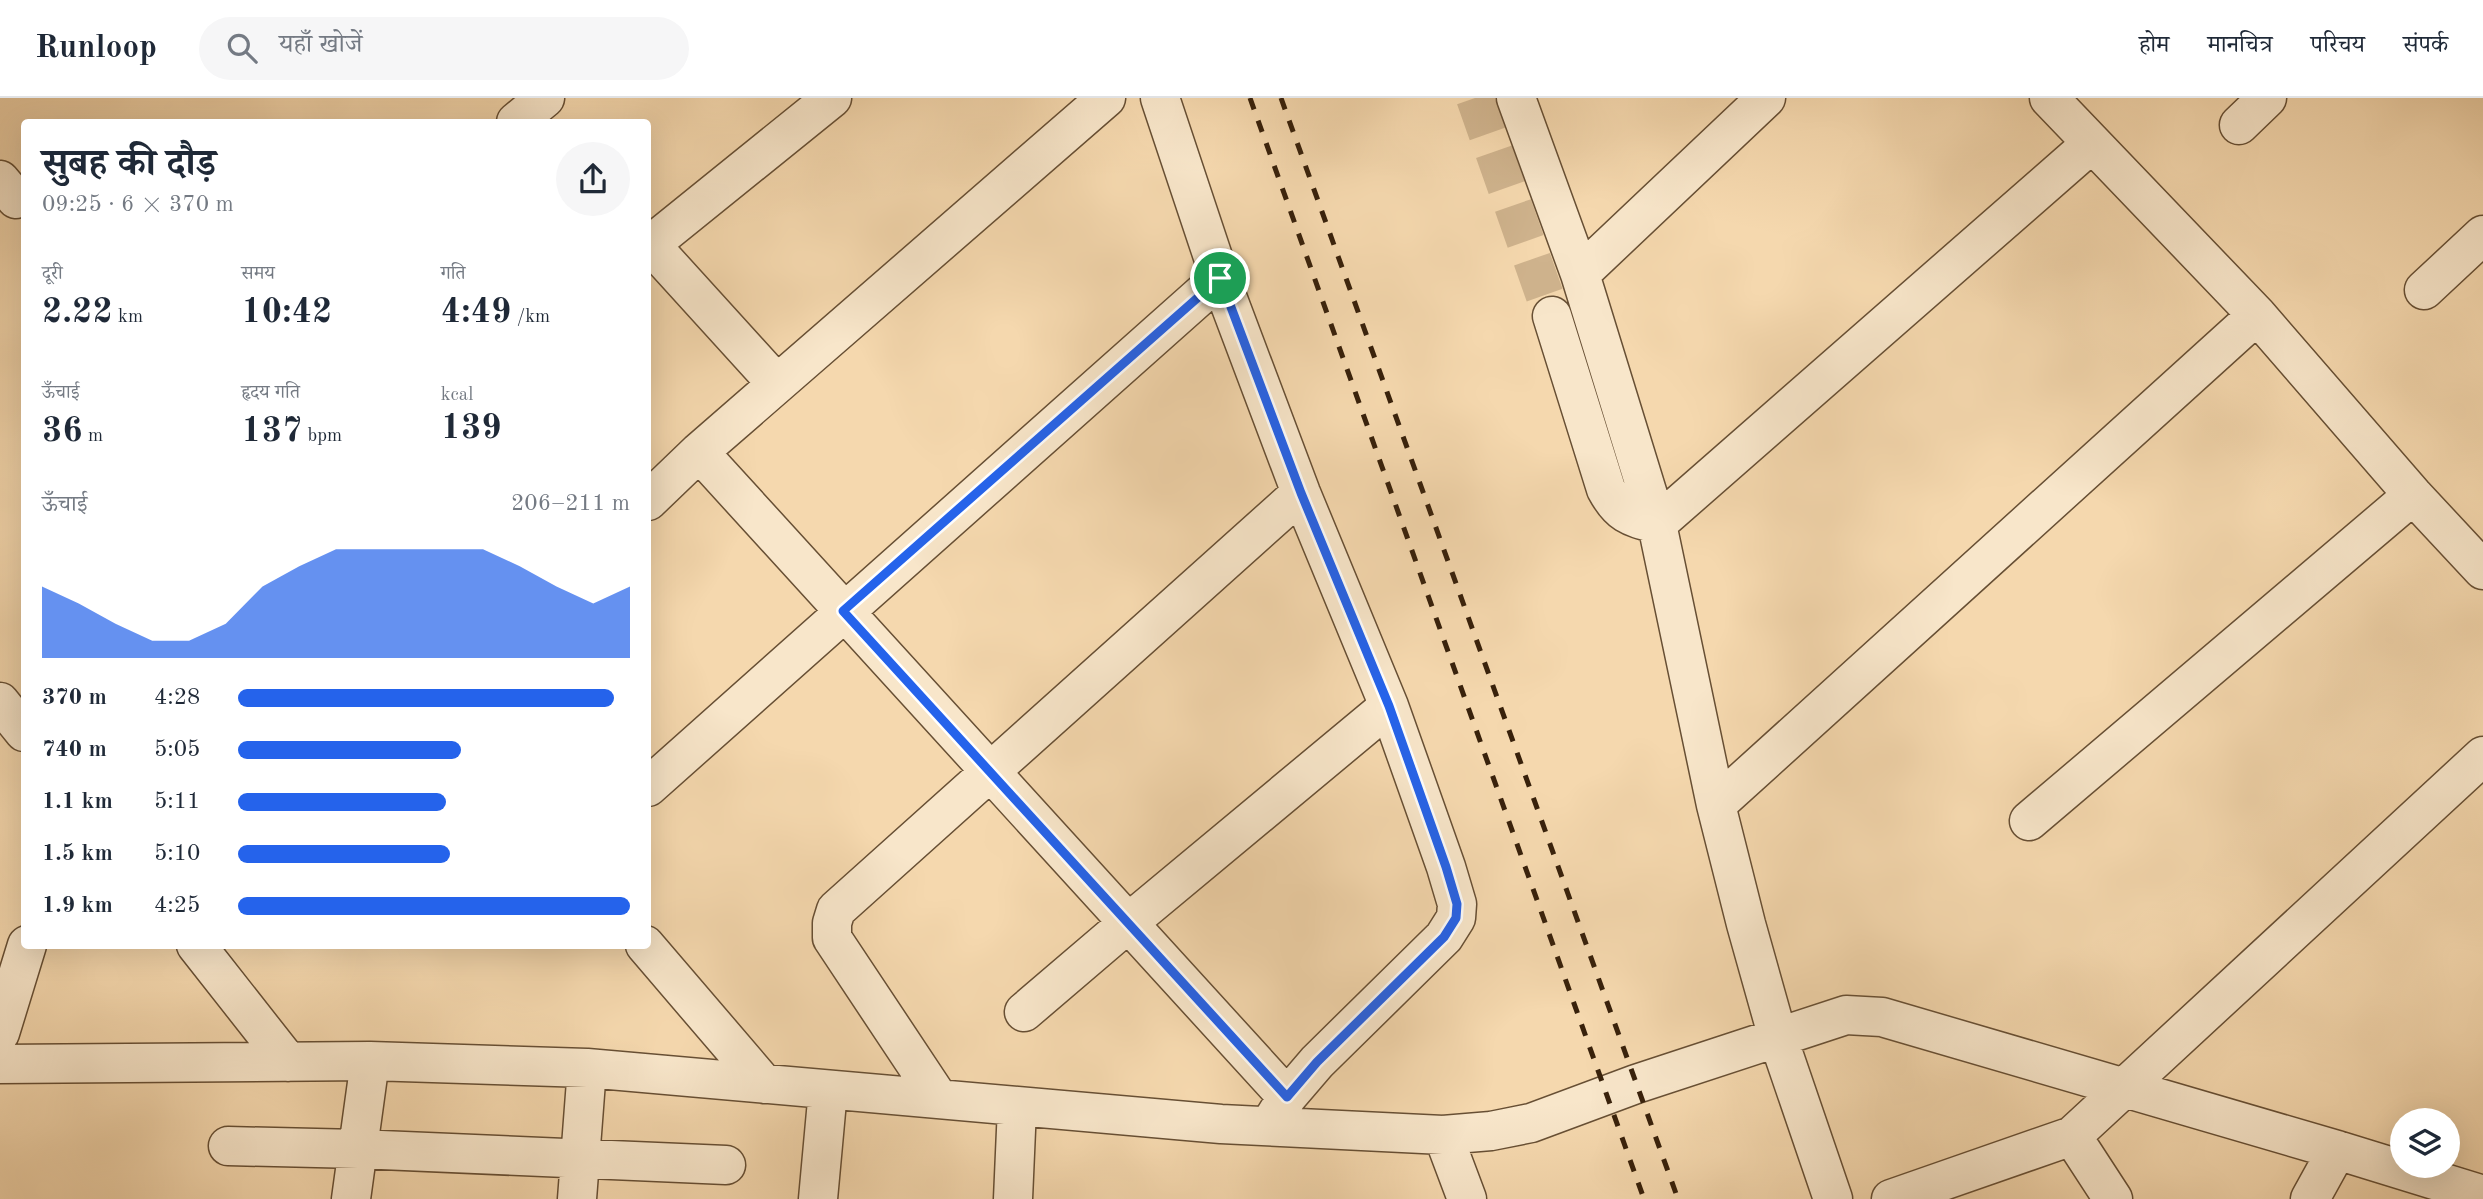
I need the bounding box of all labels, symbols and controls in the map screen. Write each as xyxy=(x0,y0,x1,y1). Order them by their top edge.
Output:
search box xyxy=(199,17,689,80)
icon: search xyxy=(223,29,261,67)
text: Runloop xyxy=(35,32,157,65)
text: यहाँ खोजें xyxy=(279,32,362,58)
text: होम xyxy=(2139,34,2169,58)
text: मानचित्र xyxy=(2207,34,2273,58)
text: परिचय xyxy=(2311,34,2365,58)
text: संपर्क xyxy=(2403,34,2448,58)
button: share xyxy=(556,142,630,216)
text: सुबह की दौड़ xyxy=(42,146,216,184)
text: 09:25 · 6 × 370 m xyxy=(42,193,234,216)
pin xyxy=(1190,248,1250,308)
icon: arrive xyxy=(1201,259,1239,297)
text: दूरी xyxy=(42,265,63,284)
text: समय xyxy=(241,265,275,284)
text: गति xyxy=(441,265,466,284)
text: 2.22 xyxy=(42,295,113,330)
text: 10:42 xyxy=(241,295,332,330)
text: 4:49 xyxy=(441,295,511,330)
text: km xyxy=(113,308,143,327)
text: /km xyxy=(511,308,550,327)
text: ऊँचाई xyxy=(42,384,79,403)
text: हृदय गति xyxy=(241,384,300,403)
text: kcal xyxy=(441,386,473,405)
text: 139 xyxy=(441,411,502,446)
text: 36 xyxy=(42,414,83,449)
text: 137 xyxy=(241,414,302,449)
text: m xyxy=(83,427,103,446)
text: bpm xyxy=(302,427,342,446)
text: 206–211 m xyxy=(511,492,630,515)
text: ऊँचाई xyxy=(42,493,87,516)
text: 370 m xyxy=(42,686,107,709)
text: 4:28 xyxy=(154,686,200,709)
text: 740 m xyxy=(42,738,107,761)
text: 5:05 xyxy=(154,738,200,761)
text: 1.1 km xyxy=(42,790,113,813)
text: 5:11 xyxy=(154,790,200,813)
text: 1.5 km xyxy=(42,842,113,865)
text: 5:10 xyxy=(154,842,200,865)
text: 1.9 km xyxy=(42,894,113,917)
text: 4:25 xyxy=(154,894,200,917)
map controls xyxy=(2390,1108,2460,1178)
button: layers xyxy=(2390,1108,2460,1178)

